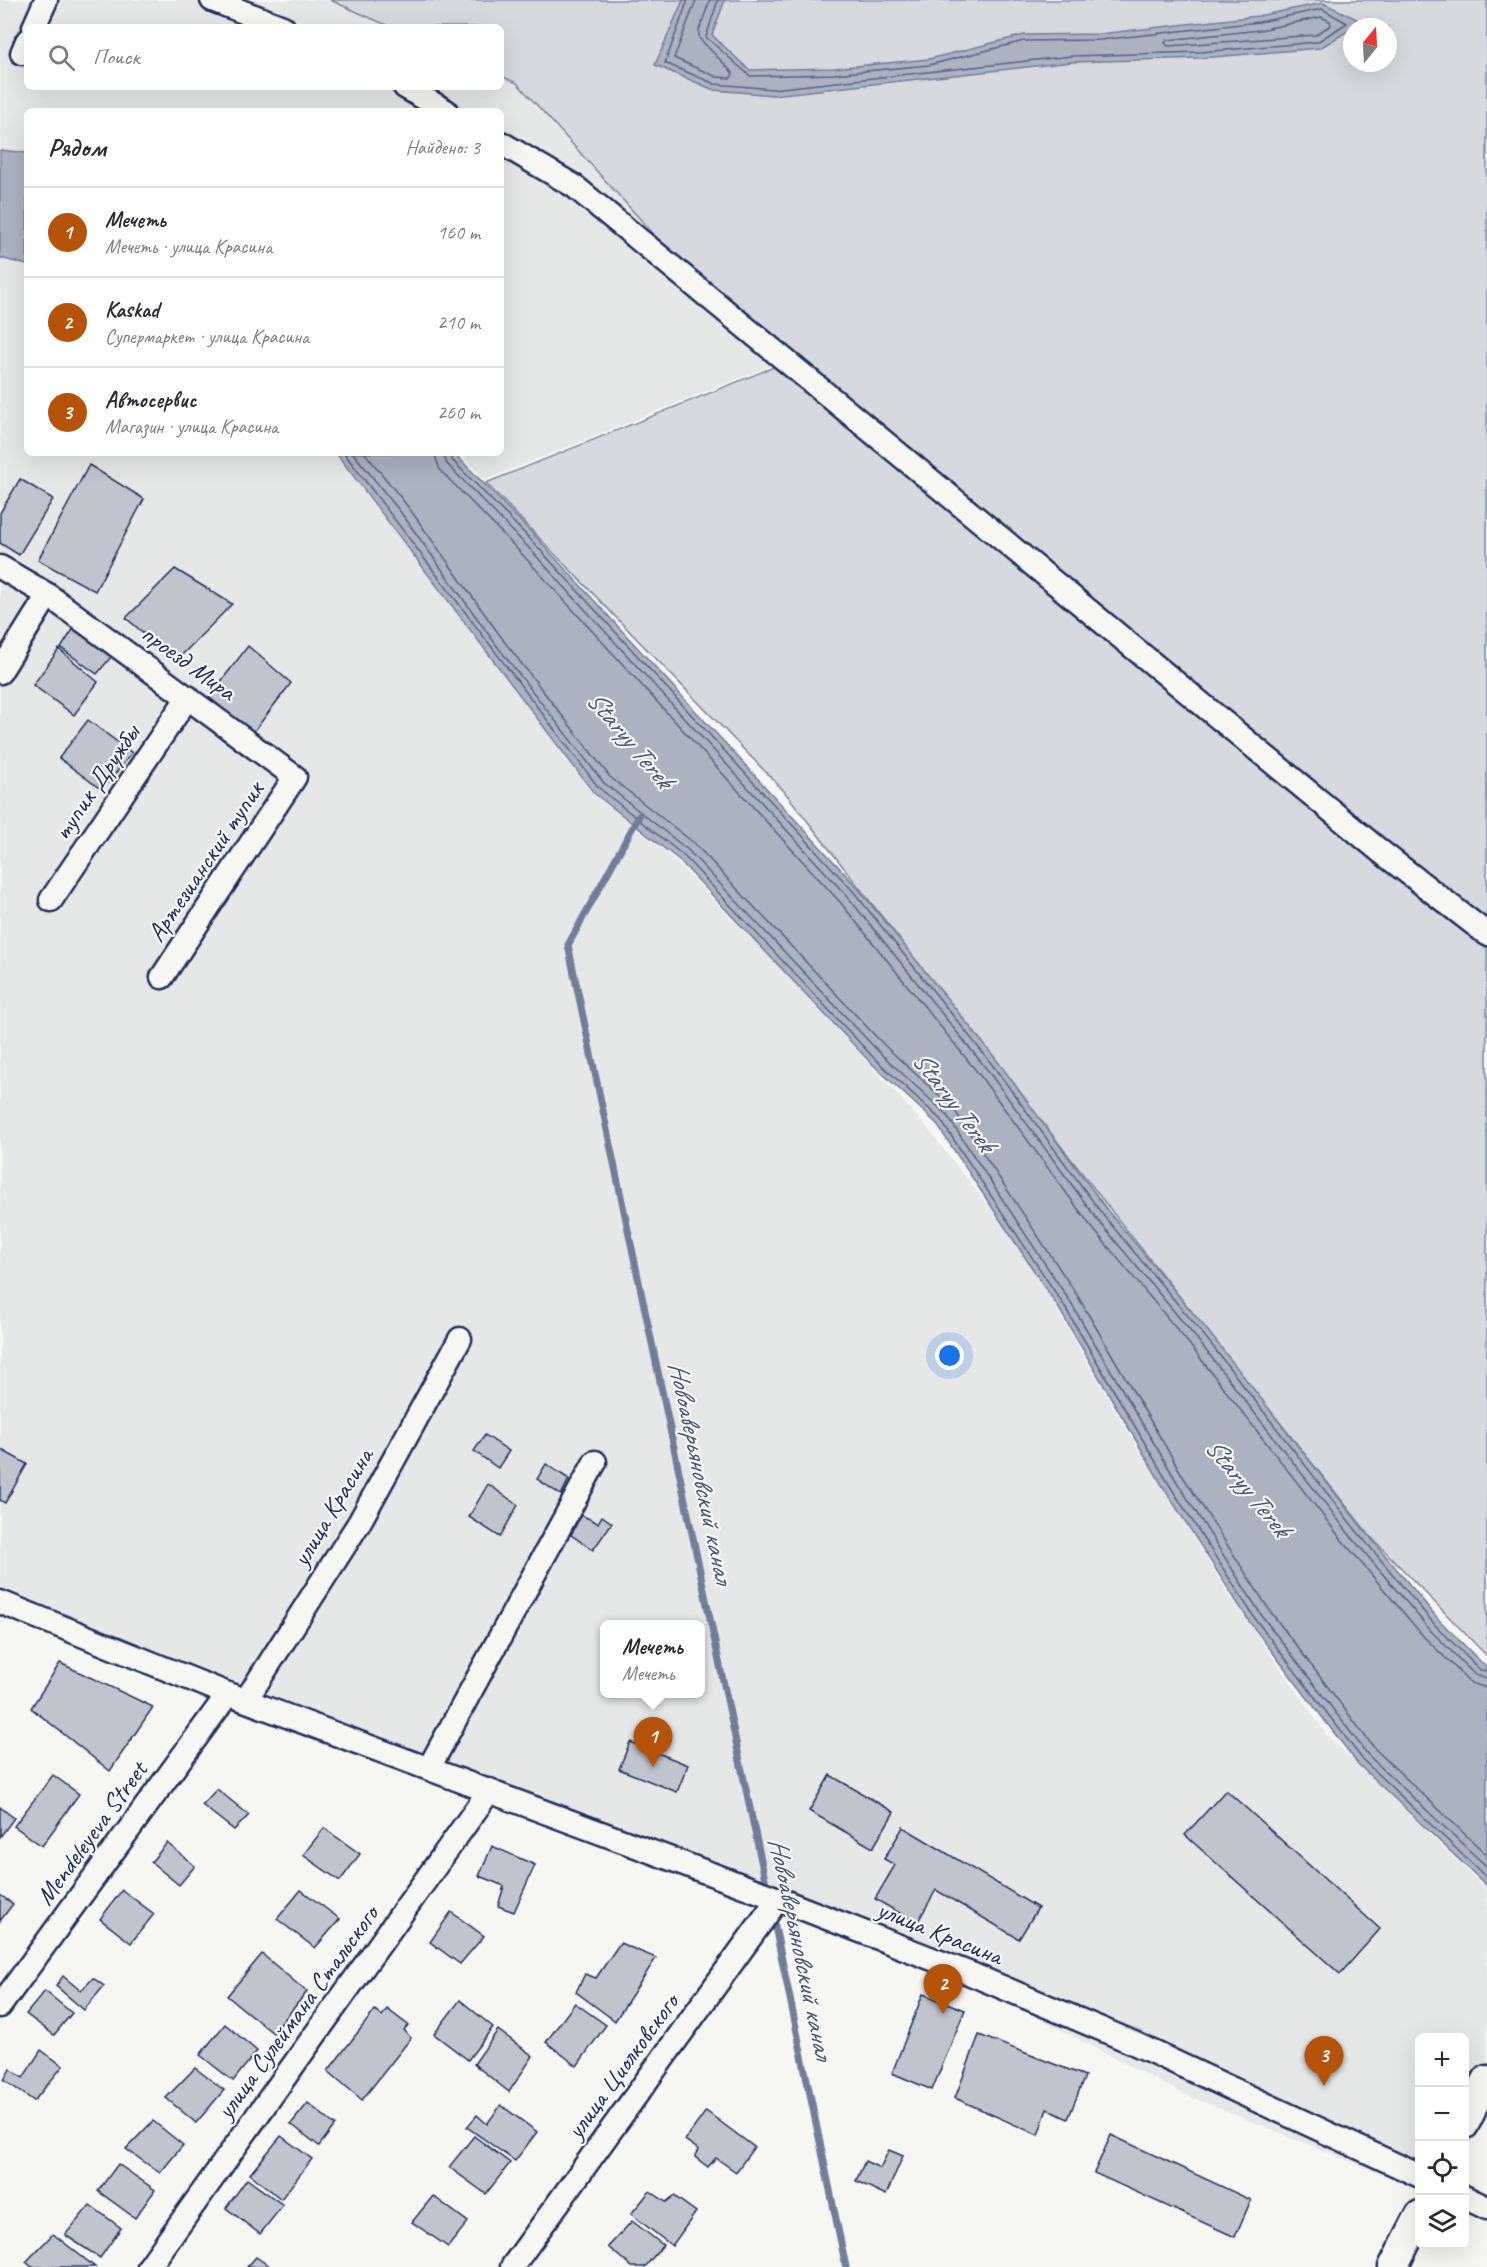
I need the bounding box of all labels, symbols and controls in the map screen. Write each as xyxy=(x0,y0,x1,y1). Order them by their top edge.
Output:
north arrow xyxy=(1343,18,1397,72)
search box xyxy=(24,24,504,90)
icon: search xyxy=(45,41,78,74)
text: Поиск xyxy=(93,43,139,71)
text: Рядом xyxy=(48,131,106,164)
text: Найдено: 3 xyxy=(405,135,480,160)
text: Мечеть xyxy=(105,206,166,234)
text: 1 xyxy=(63,220,72,245)
text: 160 m xyxy=(437,220,480,245)
text: Мечеть · улица Красина xyxy=(105,234,272,259)
text: Kaskad xyxy=(105,296,159,324)
text: 2 xyxy=(63,310,72,335)
text: 210 m xyxy=(437,310,480,335)
text: Супермаркет · улица Красина xyxy=(105,324,309,349)
text: Автосервис xyxy=(105,386,196,414)
text: 3 xyxy=(63,400,72,425)
text: 260 m xyxy=(437,400,480,425)
text: Магазин · улица Красина xyxy=(105,414,278,439)
street label: проезд Мира xyxy=(135,617,244,709)
water label: Staryy Terek xyxy=(579,683,684,799)
street label: тупик Дружбы xyxy=(46,716,148,846)
street label: Артезианский тупик xyxy=(140,773,272,948)
water label: Staryy Terek xyxy=(905,1044,1006,1162)
your location xyxy=(935,1341,964,1370)
water label: Новоаверьяновский канал xyxy=(661,1358,742,1590)
water label: Staryy Terek xyxy=(1198,1431,1301,1547)
street label: улица Красина xyxy=(283,1440,382,1574)
popup xyxy=(600,1620,705,1698)
text: Мечеть xyxy=(622,1633,683,1661)
text: Мечеть xyxy=(622,1661,675,1686)
pin: 1 xyxy=(634,1718,672,1767)
street label: Mendeleyeva Street xyxy=(28,1753,156,1912)
water label: Новоаверьяновский канал xyxy=(761,1834,842,2066)
street label: улица Красина xyxy=(871,1892,1009,1973)
street label: улица Сулеймана Стальского xyxy=(208,1897,388,2127)
pin: 2 xyxy=(924,1964,962,2014)
street label: улица Циолковского xyxy=(558,1985,688,2147)
map controls xyxy=(1415,2033,1469,2249)
button: + xyxy=(1415,2033,1469,2087)
pin: 3 xyxy=(1304,2036,1344,2086)
button: − xyxy=(1415,2087,1469,2141)
button: locate xyxy=(1415,2141,1469,2195)
button: layers xyxy=(1415,2195,1469,2249)

